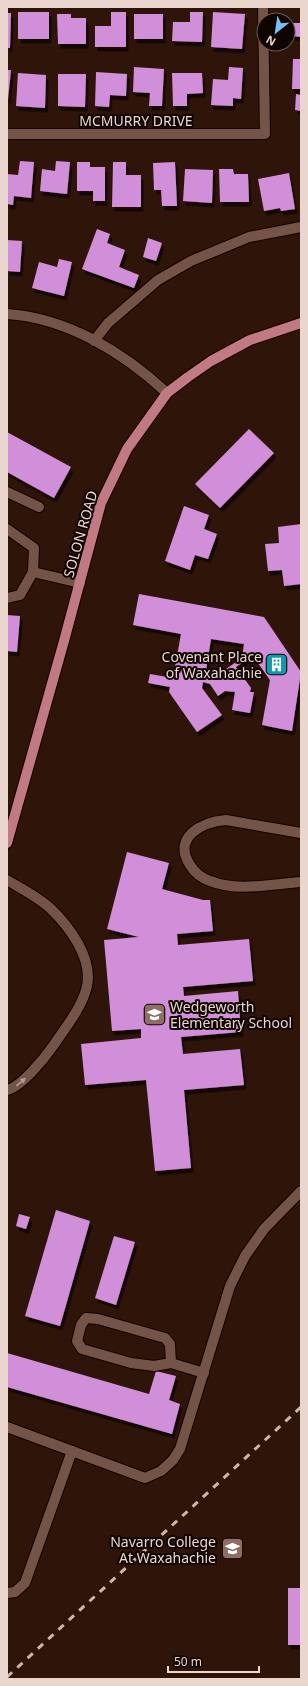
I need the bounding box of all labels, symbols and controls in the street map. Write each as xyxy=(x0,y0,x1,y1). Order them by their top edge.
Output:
north arrow xyxy=(256,12,296,52)
text: N xyxy=(263,32,278,50)
street label: MCMURRY DRIVE xyxy=(79,111,193,130)
street label: SOLON ROAD xyxy=(59,488,101,580)
place label: Covenant Place of Waxahachie xyxy=(162,647,262,682)
building icon: Covenant Place of Waxahachie xyxy=(264,651,290,677)
place label: Wedgeworth Elementary School xyxy=(170,997,292,1032)
school or university icon: Wedgeworth Elementary School xyxy=(141,1001,167,1027)
one-way arrow xyxy=(15,1077,26,1086)
place label: Navarro College At Waxahachie xyxy=(110,1532,216,1567)
school or university icon: Navarro College At Waxahachie xyxy=(219,1536,245,1562)
scale bar xyxy=(168,1648,259,1674)
text: 50 m xyxy=(174,1653,202,1670)

